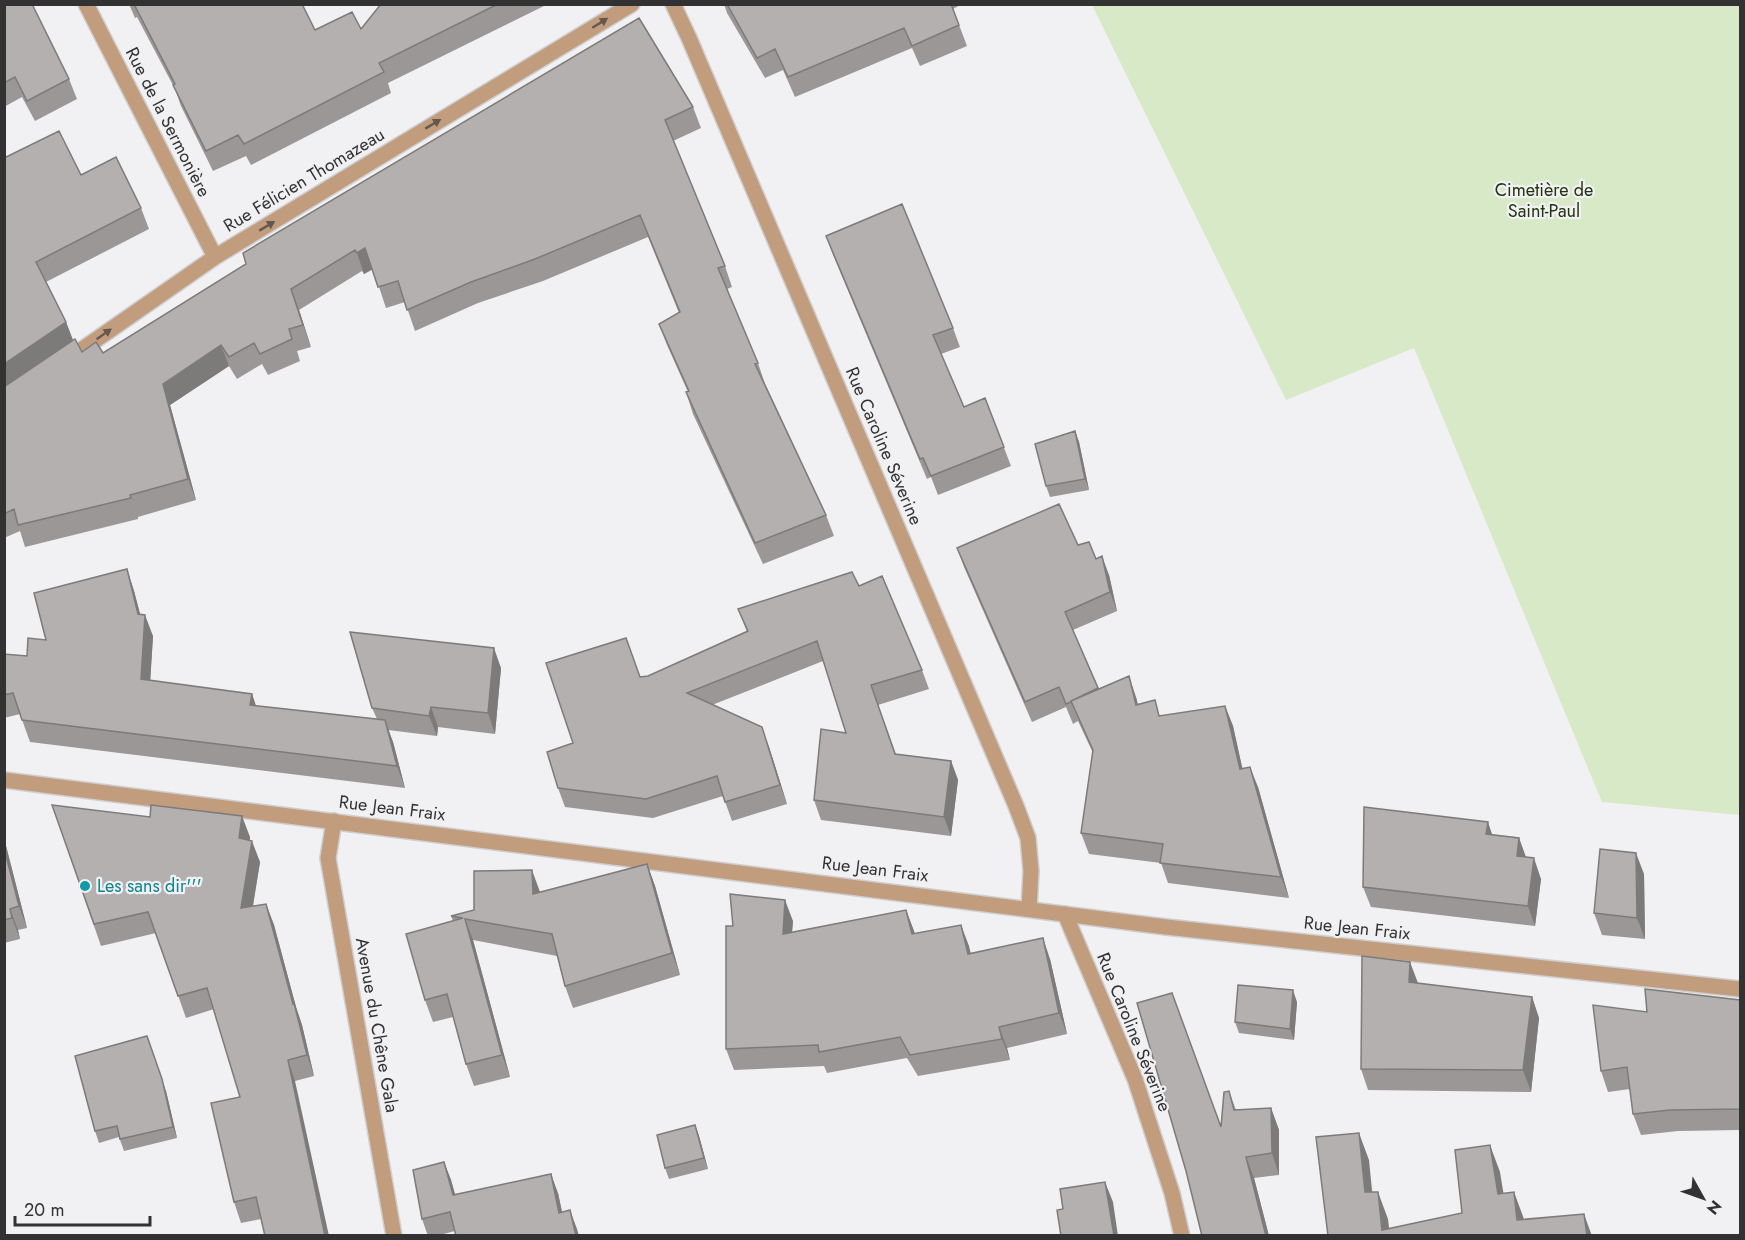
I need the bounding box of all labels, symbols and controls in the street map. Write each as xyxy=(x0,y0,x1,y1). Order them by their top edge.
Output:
one-way arrow xyxy=(592,17,608,28)
street label: Rue de la Sermonière xyxy=(119,43,217,201)
one-way arrow xyxy=(425,119,441,130)
street label: Rue Félicien Thomazeau xyxy=(218,122,390,238)
park label: Cimetière de Saint-Paul xyxy=(1495,177,1593,224)
one-way arrow xyxy=(259,220,275,231)
one-way arrow xyxy=(96,328,113,339)
street label: Rue Caroline Séverine xyxy=(839,363,929,529)
street label: Rue Jean Fraix xyxy=(337,789,447,827)
street label: Rue Jean Fraix xyxy=(820,850,930,888)
place label: Les sans dir''' xyxy=(97,873,202,899)
marker: Les sans dir''' xyxy=(78,879,92,893)
street label: Rue Jean Fraix xyxy=(1302,909,1412,947)
street label: Avenue du Chêne Gala xyxy=(349,936,405,1114)
street label: Rue Caroline Séverine xyxy=(1090,949,1178,1115)
north arrow xyxy=(1673,1168,1733,1228)
scale bar xyxy=(15,1189,150,1227)
text: N xyxy=(1701,1195,1727,1220)
text: 20 m xyxy=(24,1197,64,1223)

